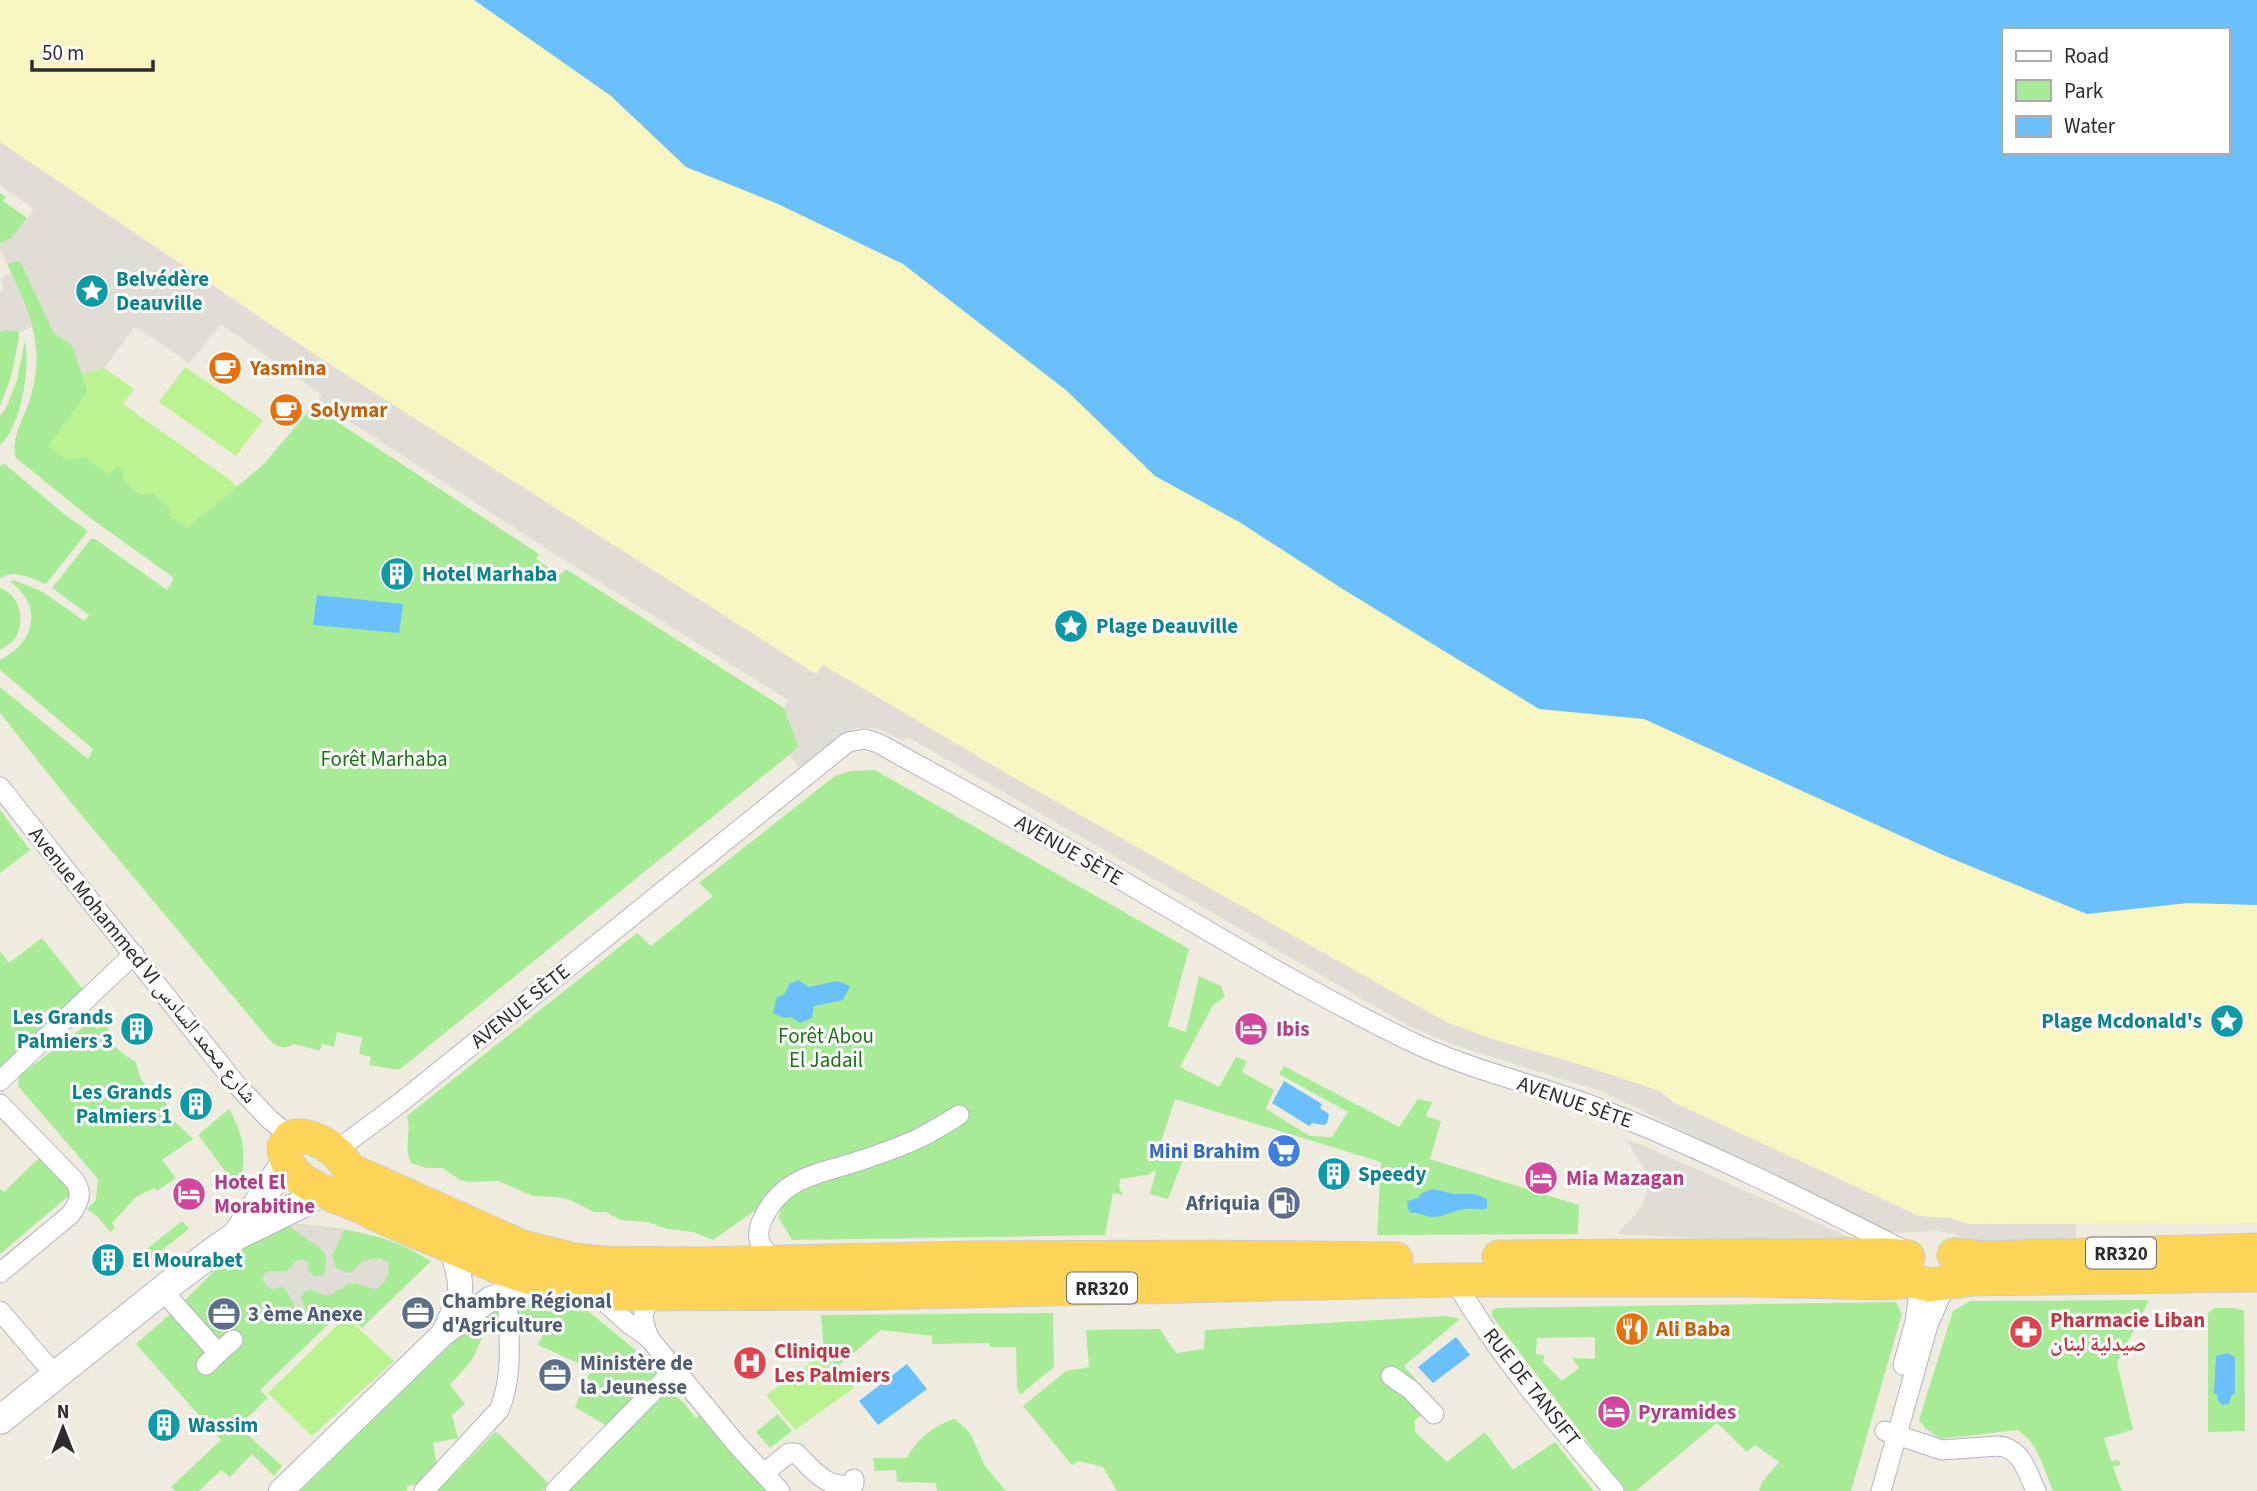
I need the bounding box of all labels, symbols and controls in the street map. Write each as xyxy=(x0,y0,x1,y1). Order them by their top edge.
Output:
scale bar xyxy=(32,28,152,72)
legend xyxy=(2002,28,2229,154)
text: 50 m xyxy=(42,38,84,68)
text: Road xyxy=(2064,41,2109,71)
text: Park xyxy=(2064,76,2104,106)
text: Water xyxy=(2064,111,2116,141)
place label: Belvédère Deauville xyxy=(116,264,209,318)
place icon: Belvédère Deauville xyxy=(73,272,111,310)
cafe icon: Yasmina xyxy=(206,349,244,387)
place label: Yasmina xyxy=(249,353,327,383)
cafe icon: Solymar xyxy=(267,391,305,429)
place label: Solymar xyxy=(310,395,388,425)
building icon: Hotel Marhaba xyxy=(378,555,416,593)
place label: Hotel Marhaba xyxy=(422,559,557,589)
place icon: Plage Deauville xyxy=(1052,607,1090,645)
place label: Plage Deauville xyxy=(1096,611,1238,641)
park label: Forêt Marhaba xyxy=(320,744,448,774)
street label: AVENUE SÈTE xyxy=(1010,807,1128,893)
street label: Avenue Mohammed VI شارع محمد السادس xyxy=(22,820,264,1110)
street label: AVENUE SÈTE xyxy=(464,957,576,1055)
place label: Les Grands Palmiers 3 xyxy=(12,1002,113,1056)
place icon: Plage Mcdonald's xyxy=(2208,1002,2246,1040)
place label: Plage Mcdonald's xyxy=(2041,1006,2202,1036)
building icon: Les Grands Palmiers 3 xyxy=(118,1010,156,1048)
hotel icon: Ibis xyxy=(1232,1010,1270,1048)
place label: Ibis xyxy=(1276,1014,1309,1044)
park label: Forêt Abou El Jadail xyxy=(778,1021,874,1075)
street label: AVENUE SÈTE xyxy=(1513,1068,1637,1136)
place label: Les Grands Palmiers 1 xyxy=(71,1077,172,1131)
building icon: Les Grands Palmiers 1 xyxy=(177,1085,215,1123)
supermarket icon: Mini Brahim xyxy=(1265,1132,1303,1170)
place label: Mini Brahim xyxy=(1149,1136,1260,1166)
building icon: Speedy xyxy=(1315,1155,1353,1193)
place label: Speedy xyxy=(1358,1159,1426,1189)
hotel icon: Mia Mazagan xyxy=(1522,1159,1560,1197)
place label: Mia Mazagan xyxy=(1566,1163,1684,1193)
place label: Hotel El Morabitine xyxy=(214,1167,315,1221)
hotel icon: Hotel El Morabitine xyxy=(170,1175,208,1213)
fuel station icon: Afriquia xyxy=(1265,1184,1303,1222)
place label: Afriquia xyxy=(1185,1188,1260,1218)
road number: RR320 xyxy=(2086,1238,2156,1268)
building icon: El Mourabet xyxy=(89,1241,127,1279)
place label: El Mourabet xyxy=(132,1245,243,1275)
road number: RR320 xyxy=(1067,1272,1137,1304)
place label: Chambre Régional d'Agriculture xyxy=(442,1286,612,1340)
office icon: Chambre Régional d'Agriculture xyxy=(399,1294,437,1332)
office icon: 3 ème Anexe xyxy=(205,1295,243,1333)
place label: 3 ème Anexe xyxy=(248,1299,363,1329)
place label: Pharmacie Liban صيدلية لبنان xyxy=(2050,1305,2205,1359)
restaurant icon: Ali Baba xyxy=(1613,1310,1651,1348)
pharmacy icon: Pharmacie Liban صيدلية لبنان xyxy=(2007,1313,2045,1351)
place label: Ali Baba xyxy=(1655,1314,1731,1344)
street label: RUE DE TANSIFT xyxy=(1476,1322,1588,1452)
place label: Clinique Les Palmiers xyxy=(774,1336,890,1390)
hospital icon: Clinique Les Palmiers xyxy=(731,1344,769,1382)
place label: Ministère de la Jeunesse xyxy=(580,1348,693,1402)
office icon: Ministère de la Jeunesse xyxy=(536,1356,574,1394)
north arrow xyxy=(28,1393,98,1463)
hotel icon: Pyramides xyxy=(1595,1393,1633,1431)
place label: Pyramides xyxy=(1638,1397,1736,1427)
text: N xyxy=(57,1399,69,1426)
building icon: Wassim xyxy=(145,1406,183,1444)
place label: Wassim xyxy=(188,1410,258,1440)

